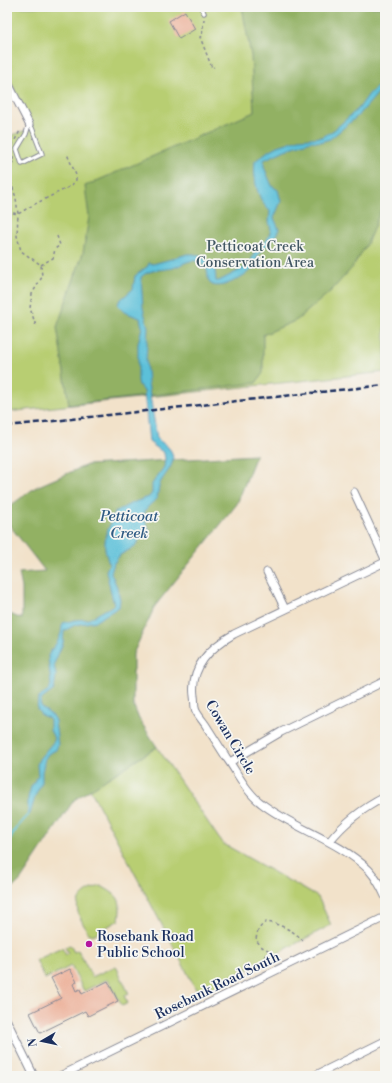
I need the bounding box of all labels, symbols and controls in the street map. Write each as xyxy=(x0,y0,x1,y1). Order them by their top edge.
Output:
park label: Petticoat Creek Conservation Area xyxy=(196,238,315,272)
water label: Petticoat Creek xyxy=(99,507,159,543)
street label: Cowan Circle xyxy=(201,697,259,778)
place label: Rosebank Road Public School xyxy=(97,928,194,962)
marker: Rosebank Road Public School xyxy=(84,939,94,949)
street label: Rosebank Road South xyxy=(152,948,284,1024)
north arrow xyxy=(22,1021,62,1061)
text: N xyxy=(25,1037,41,1048)

